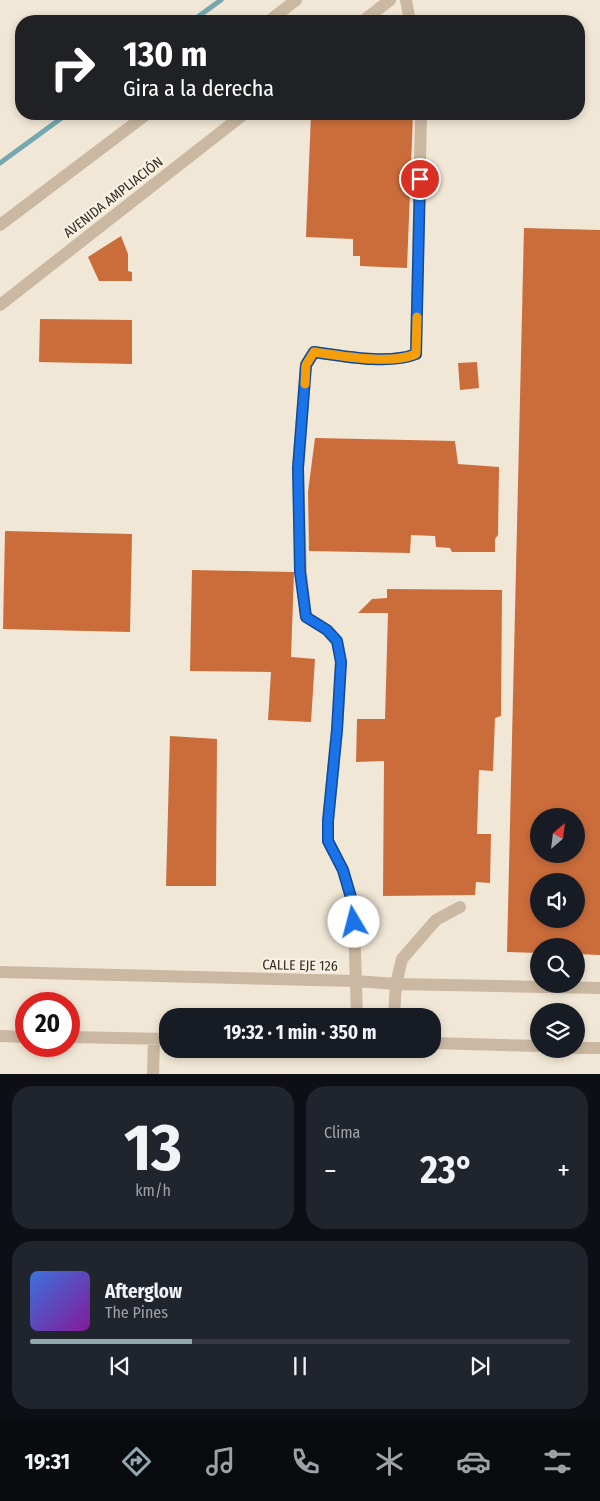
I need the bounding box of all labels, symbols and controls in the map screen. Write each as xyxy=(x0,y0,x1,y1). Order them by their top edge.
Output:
text: 130 m xyxy=(123,33,207,75)
icon: right xyxy=(40,35,105,100)
text: Gira a la derecha xyxy=(123,75,274,102)
street label: AVENIDA AMPLIACIÓN xyxy=(60,153,166,241)
pin xyxy=(399,158,441,200)
icon: arrive xyxy=(406,165,434,193)
north arrow xyxy=(530,808,585,862)
map controls xyxy=(530,808,585,1058)
button: sound xyxy=(530,873,585,928)
position arrow xyxy=(327,895,379,947)
button: search xyxy=(530,938,585,993)
street label: CALLE EJE 126 xyxy=(262,956,338,975)
speed limit sign: 20 xyxy=(15,992,80,1057)
button: layers xyxy=(530,1003,585,1058)
text: 19:32 · 1 min · 350 m xyxy=(223,1021,377,1044)
text: 13 xyxy=(124,1109,182,1187)
text: Clima xyxy=(324,1123,360,1142)
text: 23° xyxy=(420,1147,474,1193)
text: − xyxy=(324,1154,337,1187)
text: + xyxy=(557,1154,570,1187)
text: km/h xyxy=(135,1181,171,1200)
text: Afterglow xyxy=(105,1280,182,1303)
text: The Pines xyxy=(105,1303,168,1322)
icon: previous xyxy=(106,1352,134,1380)
icon: pause xyxy=(286,1352,314,1380)
icon: next xyxy=(466,1352,494,1380)
icon: directions xyxy=(119,1444,154,1479)
icon: music xyxy=(203,1444,238,1479)
icon: phone xyxy=(288,1444,323,1479)
icon: climate xyxy=(372,1444,407,1479)
icon: car xyxy=(456,1444,491,1479)
icon: filters xyxy=(540,1444,575,1479)
text: 19:31 xyxy=(25,1448,70,1475)

